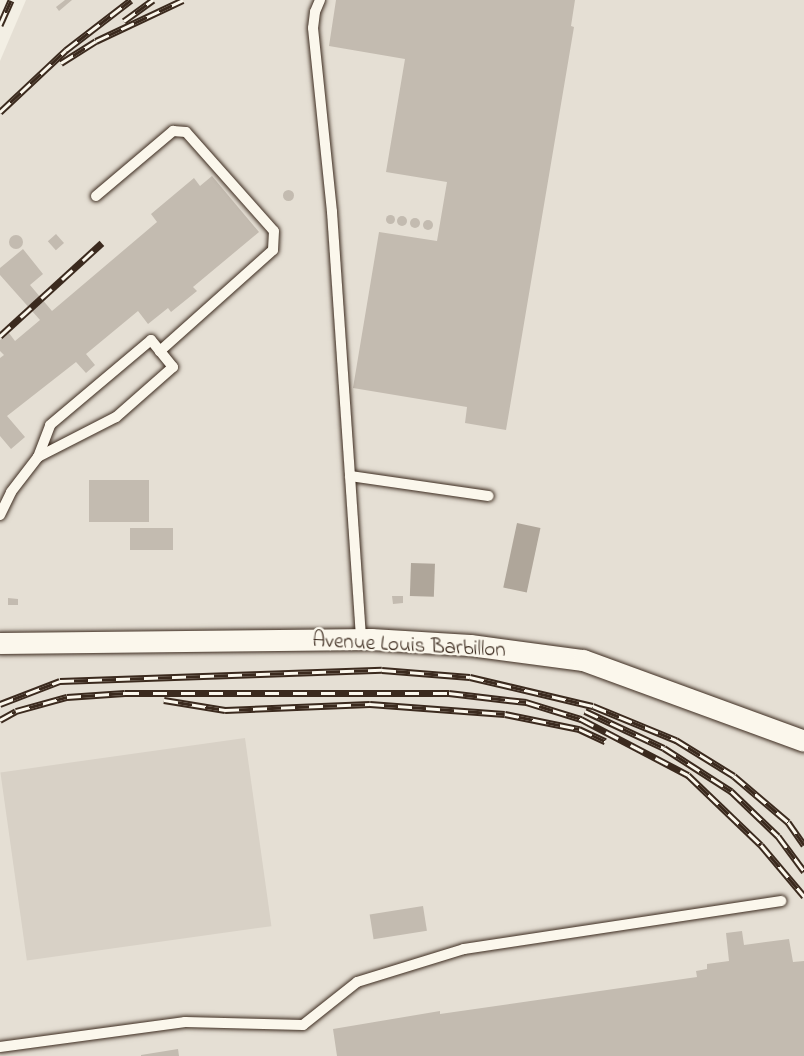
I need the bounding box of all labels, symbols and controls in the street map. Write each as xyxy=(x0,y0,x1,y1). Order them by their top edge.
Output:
street label: Avenue Louis Barbillon xyxy=(312,628,506,664)

